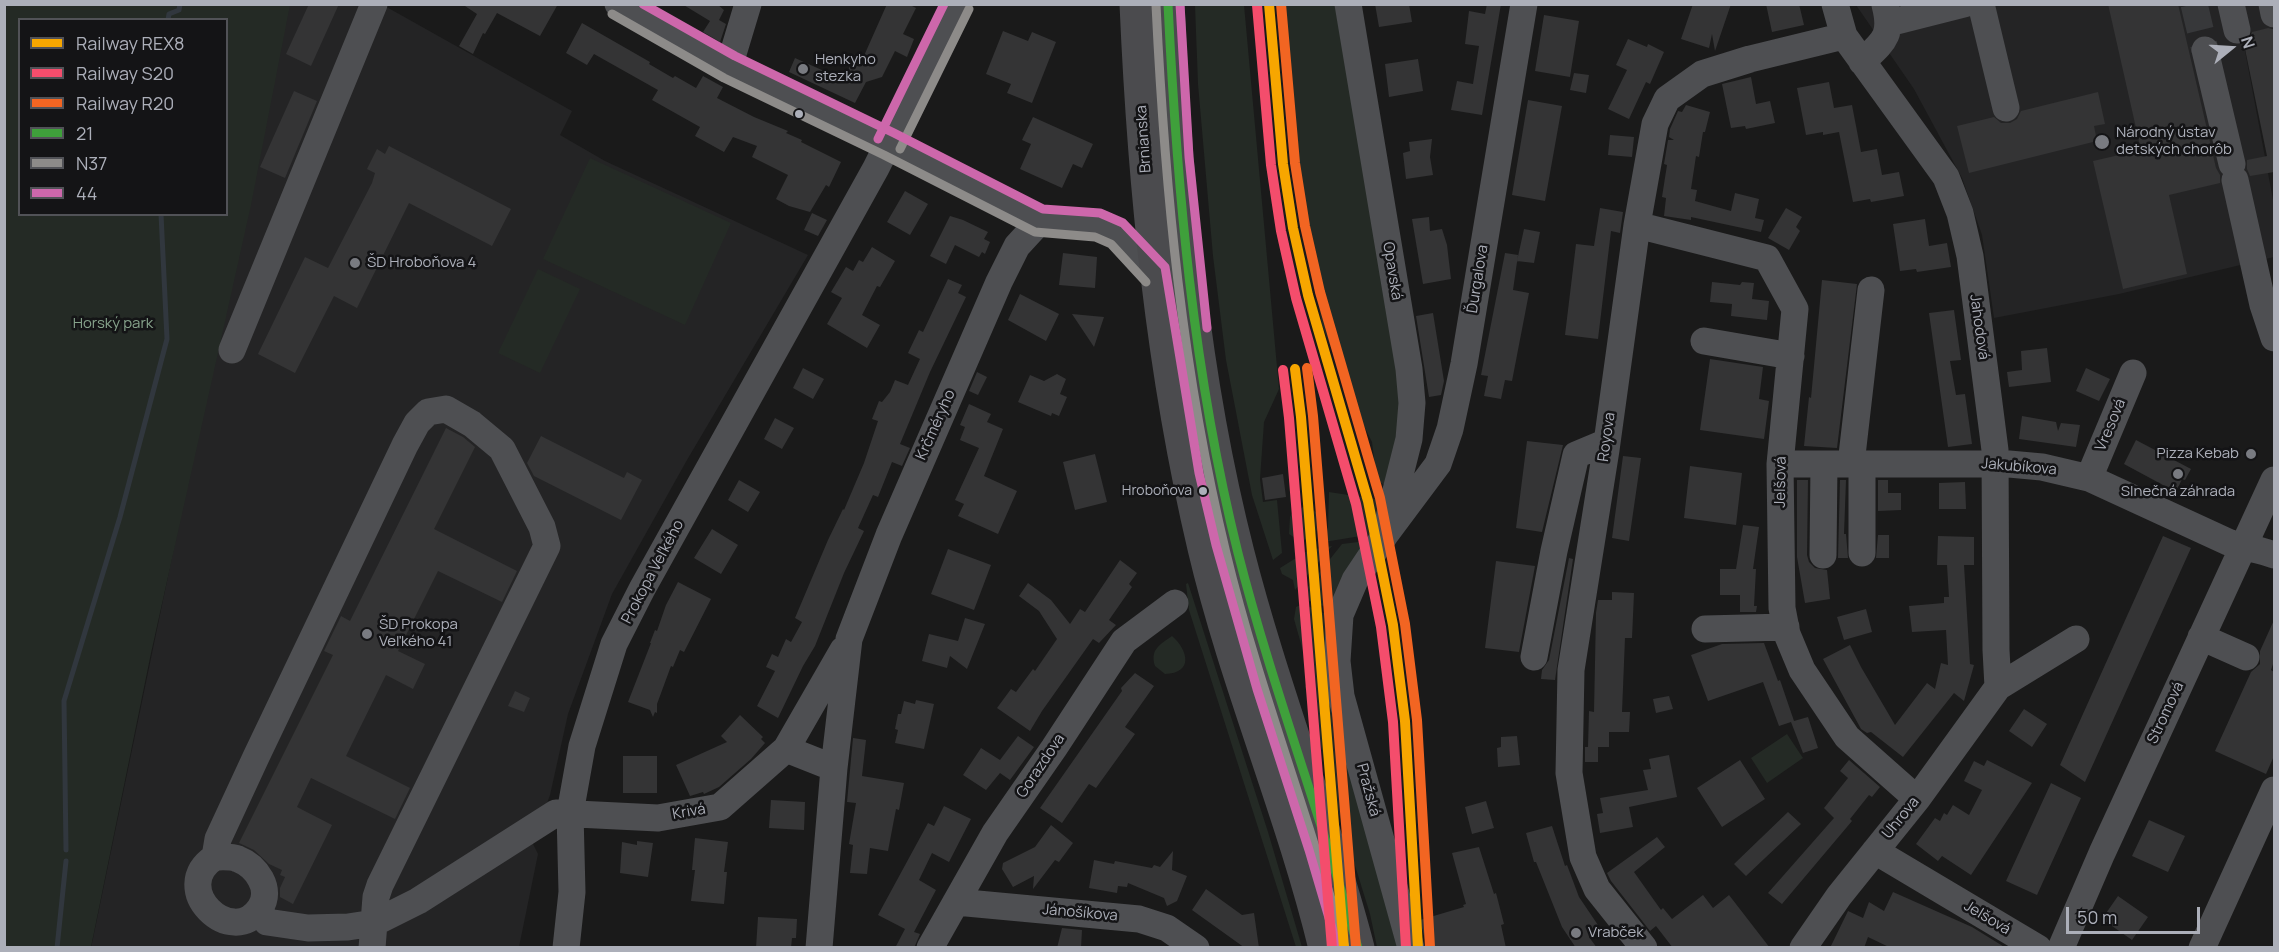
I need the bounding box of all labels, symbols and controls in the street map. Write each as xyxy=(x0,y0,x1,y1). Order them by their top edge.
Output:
legend xyxy=(18,18,228,216)
north arrow xyxy=(2201,18,2261,78)
text: Railway REX8 xyxy=(76,31,185,55)
text: N xyxy=(2236,34,2260,51)
place label: Henkyho stezka xyxy=(815,51,876,86)
text: Railway S20 xyxy=(76,61,174,85)
marker: Henkyho stezka xyxy=(796,62,810,76)
text: Railway R20 xyxy=(76,91,174,115)
street label: Brnianska xyxy=(1133,105,1155,173)
unlabelled marker xyxy=(793,108,805,120)
text: 21 xyxy=(76,121,93,145)
place label: Národný ústav detských chorôb xyxy=(2116,124,2232,159)
marker: Národný ústav detských chorôb xyxy=(2093,133,2111,151)
text: N37 xyxy=(76,151,107,175)
text: 44 xyxy=(76,181,97,205)
street label: Opavská xyxy=(1379,241,1405,301)
street label: Ďurgalova xyxy=(1464,244,1492,314)
place label: ŠD Hroboňova 4 xyxy=(367,254,476,272)
marker: ŠD Hroboňova 4 xyxy=(348,256,362,270)
street label: Jahodová xyxy=(1965,293,1993,361)
park label: Horský park xyxy=(73,315,153,333)
street label: Krčméryho xyxy=(913,387,959,463)
street label: Vresová xyxy=(2092,396,2130,454)
street label: Royova xyxy=(1595,411,1619,463)
place label: Pizza Kebab xyxy=(2157,445,2239,463)
marker: Pizza Kebab xyxy=(2244,447,2258,461)
street label: Jakubíkova xyxy=(1981,455,2057,479)
street label: Jelšová xyxy=(1772,456,1790,508)
marker: Slnečná záhrada xyxy=(2171,467,2185,481)
place label: Hroboňova xyxy=(1122,483,1192,499)
place label: Slnečná záhrada xyxy=(2121,483,2235,501)
marker: Hroboňova xyxy=(1197,485,1209,497)
street label: Prokopa Veľkého xyxy=(618,517,688,627)
place label: ŠD Prokopa Veľkého 41 xyxy=(379,616,458,651)
marker: ŠD Prokopa Veľkého 41 xyxy=(360,627,374,641)
street label: Stromová xyxy=(2144,679,2188,747)
street label: Gorazdova xyxy=(1013,731,1069,801)
street label: Pražská xyxy=(1352,762,1384,818)
street label: Uhrova xyxy=(1879,793,1923,843)
street label: Krivá xyxy=(671,800,707,824)
scale bar xyxy=(2069,895,2202,933)
street label: Jelšová xyxy=(1960,897,2014,939)
street label: Jánošíkova xyxy=(1042,901,1118,925)
text: 50 m xyxy=(2077,905,2117,929)
place label: Vrabček xyxy=(1588,924,1644,942)
marker: Vrabček xyxy=(1569,926,1583,940)

